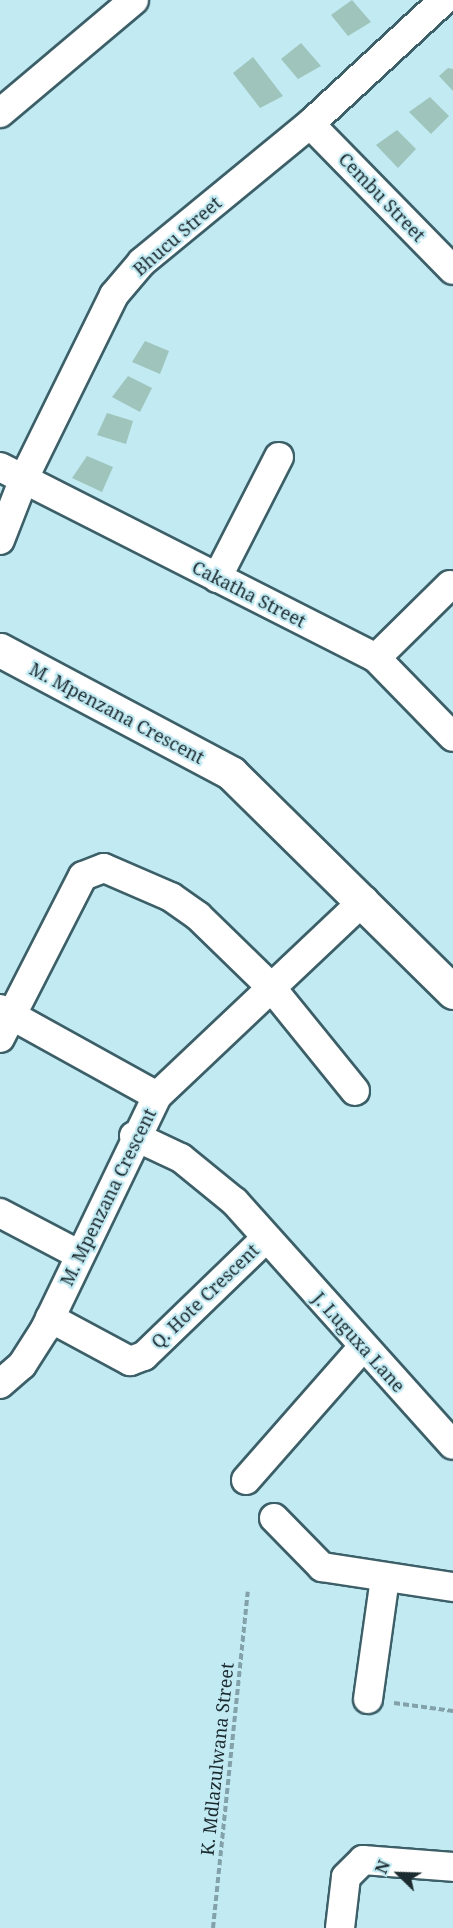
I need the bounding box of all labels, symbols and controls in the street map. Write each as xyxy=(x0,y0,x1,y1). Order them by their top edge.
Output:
street label: Cembu Street xyxy=(334,148,430,246)
street label: Bhucu Street xyxy=(128,192,226,280)
street label: Cakatha Street xyxy=(189,556,309,632)
street label: M. Mpenzana Crescent xyxy=(26,658,208,768)
street label: M. Mpenzana Crescent xyxy=(56,1105,160,1289)
street label: Q. Hote Crescent xyxy=(147,1239,263,1353)
street label: J. Luguxa Lane xyxy=(308,1288,410,1396)
street label: K. Mdlazulwana Street xyxy=(196,1661,238,1857)
north arrow xyxy=(369,1844,429,1904)
text: N xyxy=(370,1857,395,1877)

